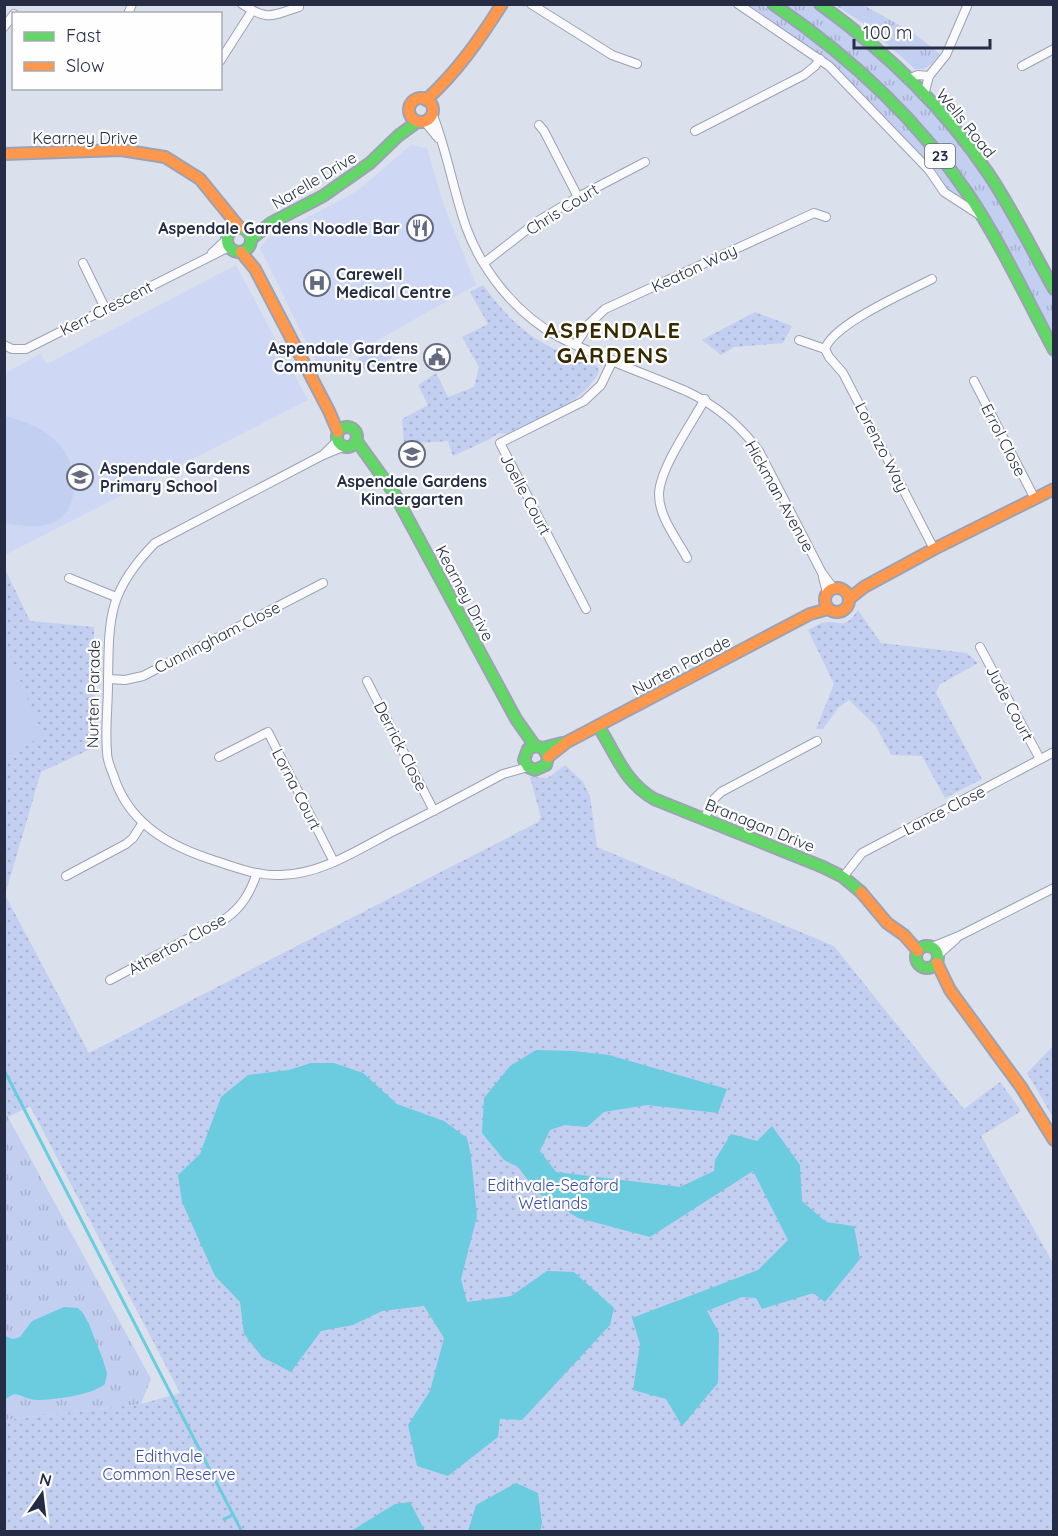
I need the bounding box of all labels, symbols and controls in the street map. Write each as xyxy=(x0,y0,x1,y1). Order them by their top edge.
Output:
legend xyxy=(12,12,222,90)
scale bar xyxy=(854,12,990,50)
text: 100 m xyxy=(863,21,912,44)
text: Fast xyxy=(66,24,101,47)
text: Slow xyxy=(66,54,104,77)
street label: Wells Road xyxy=(932,84,1000,162)
street label: Kearney Drive xyxy=(32,128,138,148)
road number: 23 xyxy=(925,144,955,168)
street label: Narelle Drive xyxy=(268,147,360,213)
street label: Chris Court xyxy=(522,179,602,239)
restaurant icon: Aspendale Gardens Noodle Bar xyxy=(405,213,435,243)
place label: Aspendale Gardens Noodle Bar xyxy=(158,218,400,238)
street label: Keaton Way xyxy=(648,239,740,297)
place label: Carewell Medical Centre xyxy=(336,264,451,302)
hospital icon: Carewell Medical Centre xyxy=(302,268,332,298)
street label: Kerr Crescent xyxy=(56,276,156,340)
district label: ASPENDALE GARDENS xyxy=(544,316,682,369)
place label: Aspendale Gardens Community Centre xyxy=(268,338,418,376)
public building icon: Aspendale Gardens Community Centre xyxy=(422,342,452,372)
street label: Lorenzo Way xyxy=(851,399,913,495)
street label: Errol Close xyxy=(977,400,1031,480)
street label: Hickman Avenue xyxy=(741,437,819,555)
school or university icon: Aspendale Gardens Kindergarten xyxy=(397,439,427,469)
street label: Joelle Court xyxy=(496,450,556,538)
place label: Aspendale Gardens Primary School xyxy=(100,458,250,496)
school or university icon: Aspendale Gardens Primary School xyxy=(65,462,95,492)
place label: Aspendale Gardens Kindergarten xyxy=(337,471,487,509)
street label: Kearney Drive xyxy=(431,542,499,644)
street label: Cunningham Close xyxy=(151,597,283,677)
street label: Nurten Parade xyxy=(628,631,734,699)
street label: Nurten Parade xyxy=(82,640,104,748)
street label: Jude Court xyxy=(982,662,1038,744)
street label: Derrick Close xyxy=(370,698,432,794)
street label: Lorna Court xyxy=(268,745,326,833)
street label: Lance Close xyxy=(900,781,988,839)
street label: Branagan Drive xyxy=(702,794,818,856)
street label: Atherton Close xyxy=(125,909,229,979)
park label: Edithvale-Seaford Wetlands xyxy=(487,1175,619,1213)
park label: Edithvale Common Reserve xyxy=(102,1446,236,1484)
north arrow xyxy=(12,1464,72,1524)
text: N xyxy=(38,1468,54,1491)

